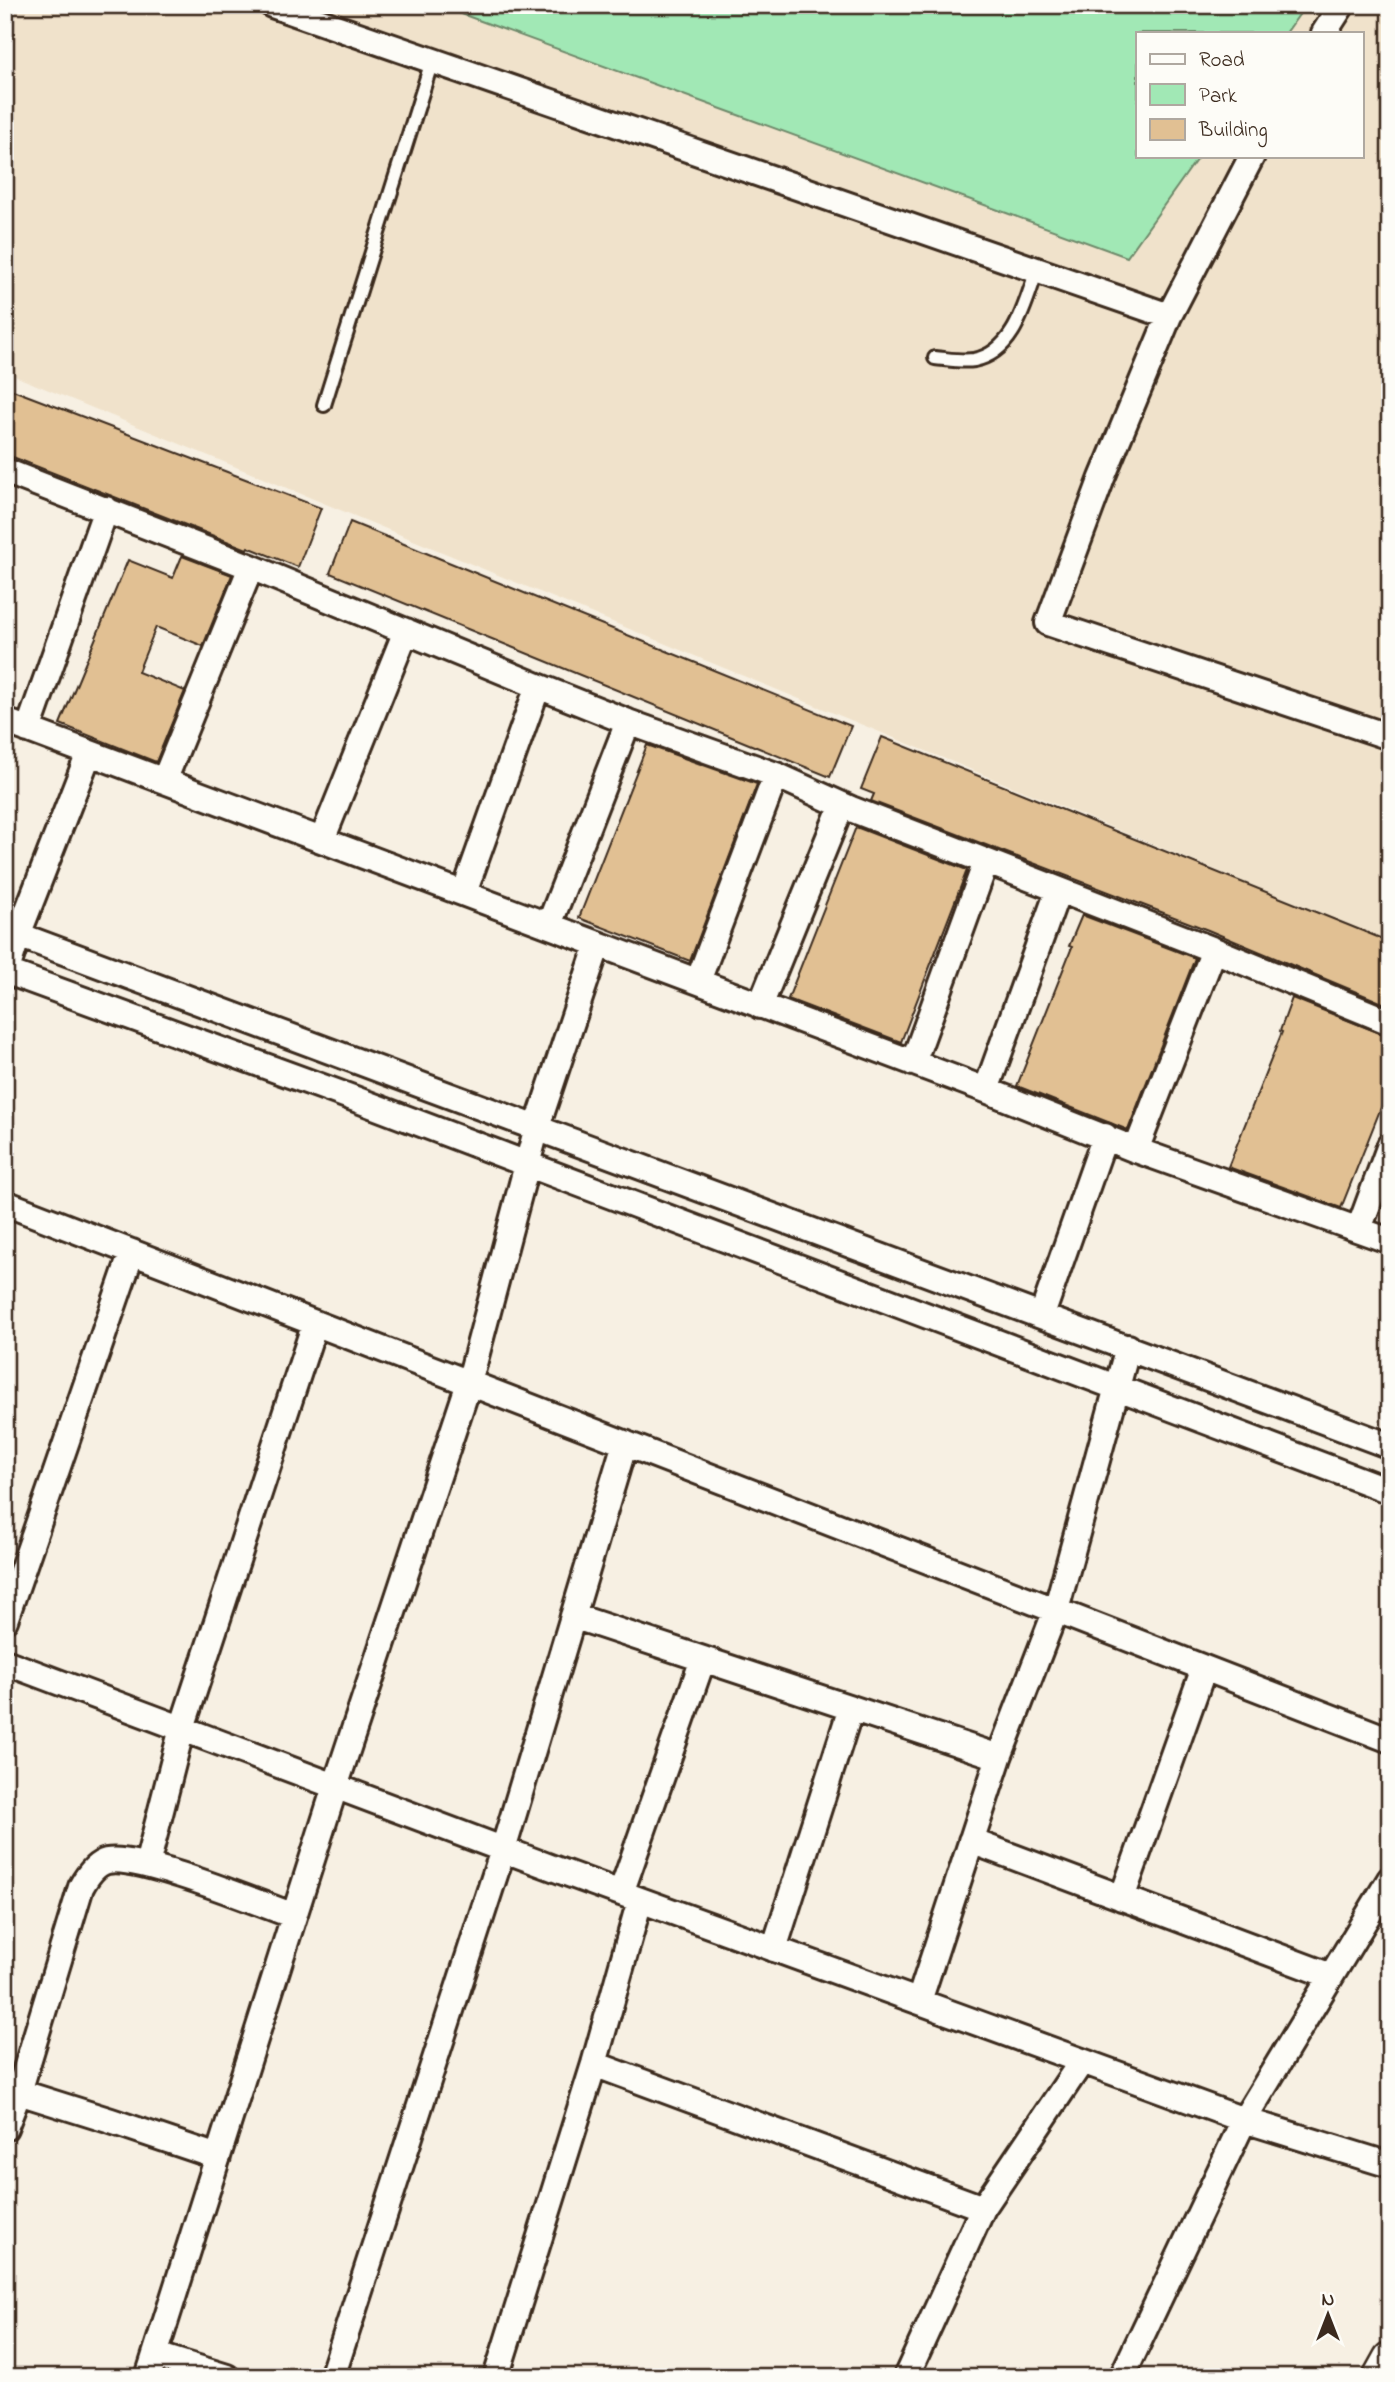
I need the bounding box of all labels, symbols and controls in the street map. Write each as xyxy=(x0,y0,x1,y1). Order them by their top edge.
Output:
legend xyxy=(1136,32,1364,158)
text: Road xyxy=(1199,46,1245,76)
text: Park xyxy=(1199,82,1238,112)
text: Building xyxy=(1198,116,1268,148)
north arrow xyxy=(1294,2280,1364,2350)
text: N xyxy=(1322,2287,1335,2314)

